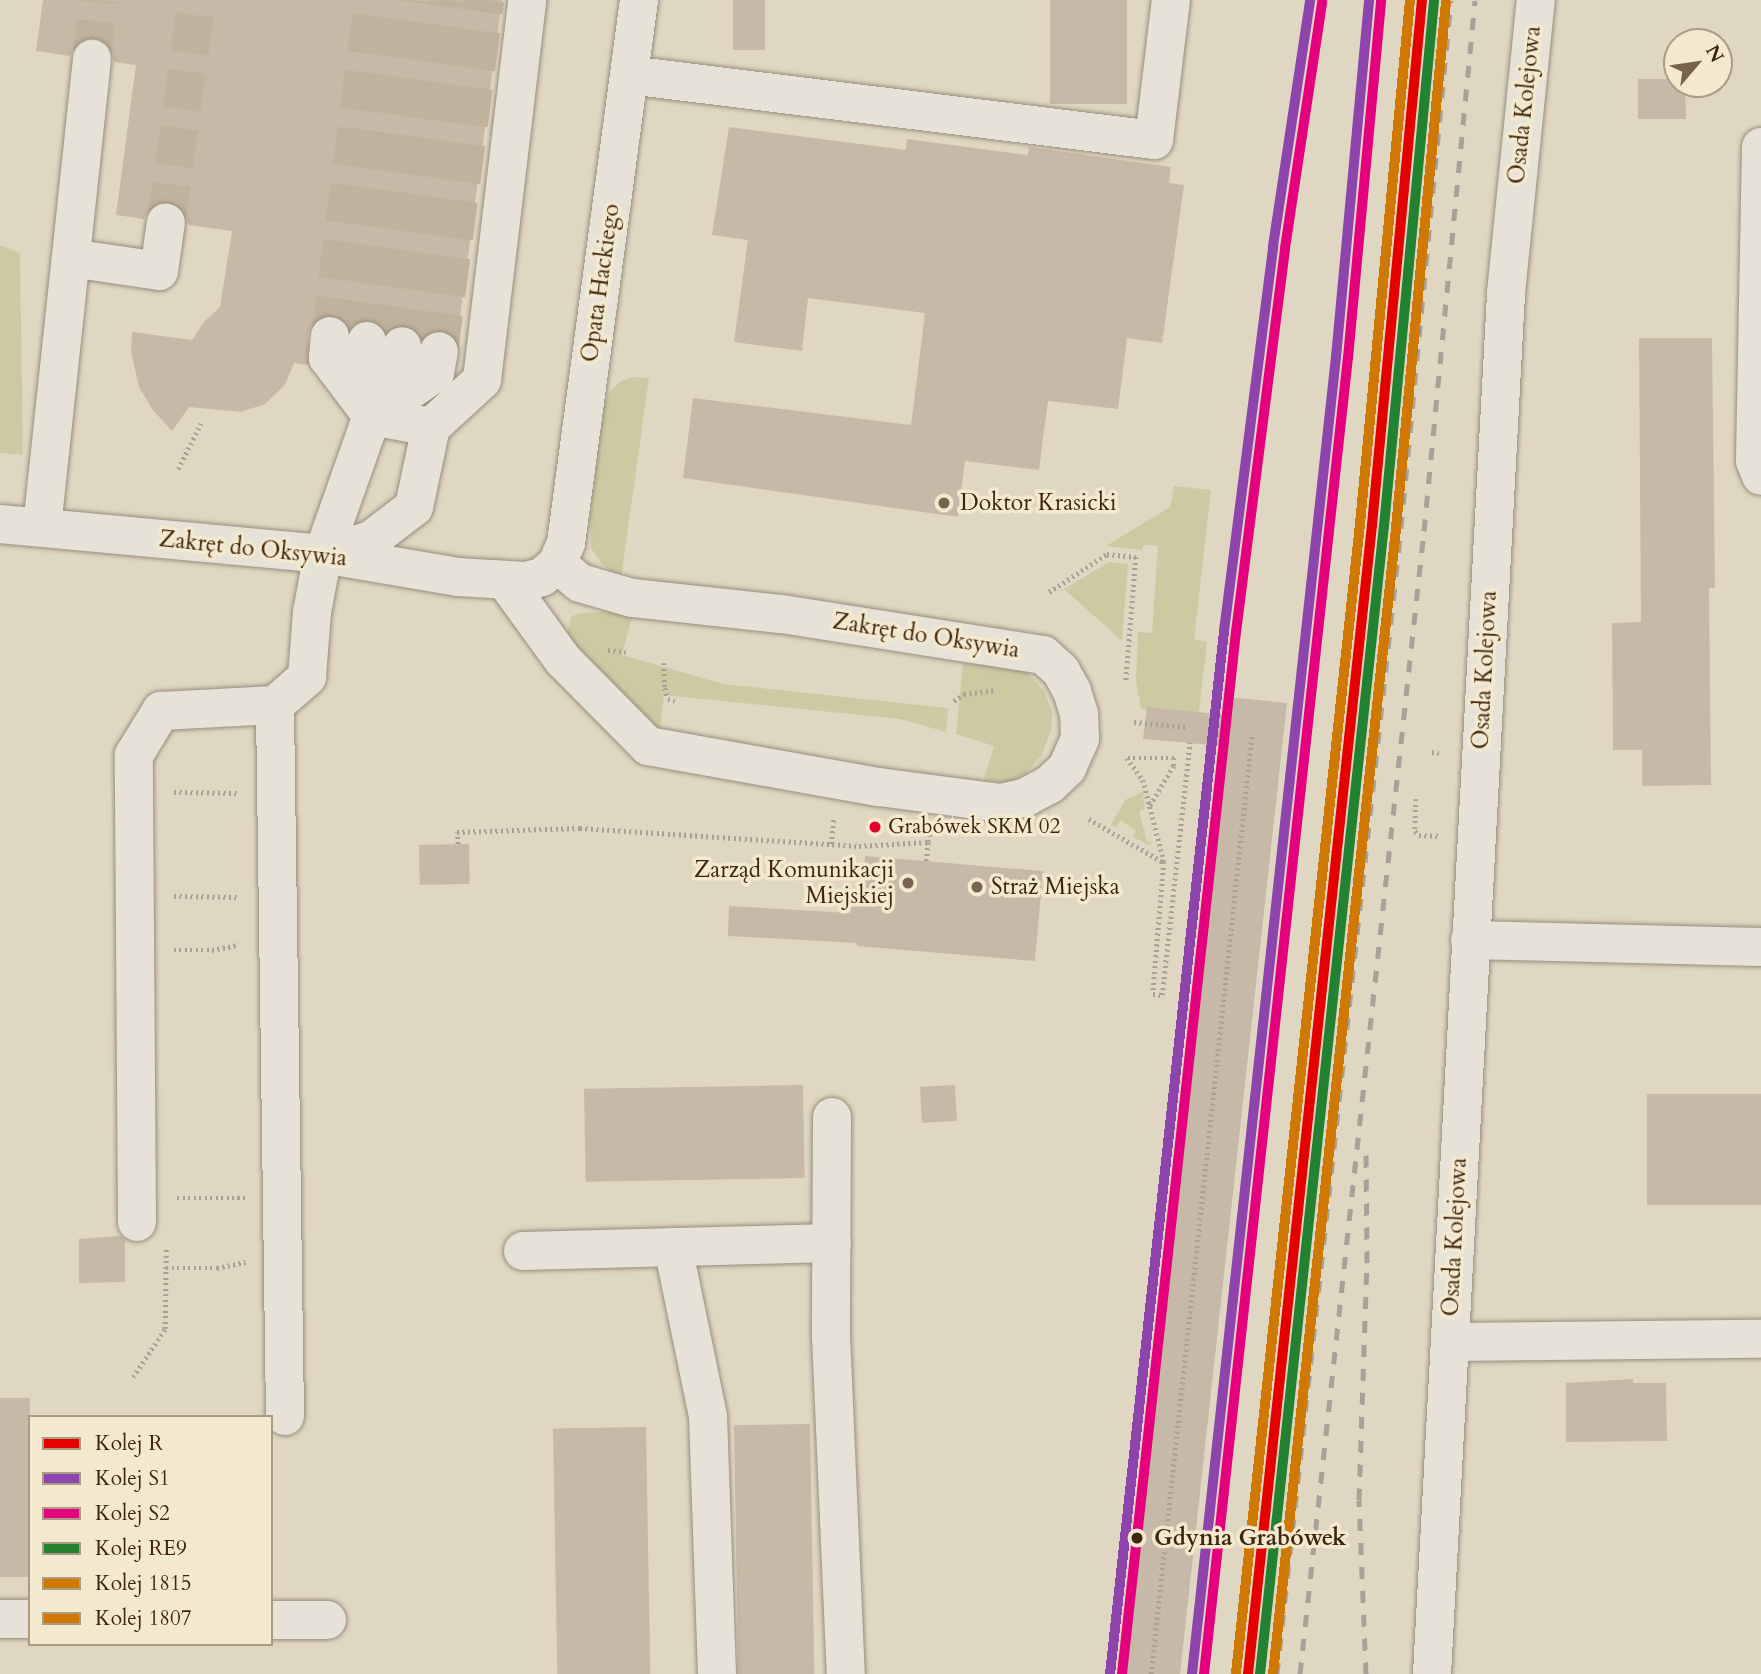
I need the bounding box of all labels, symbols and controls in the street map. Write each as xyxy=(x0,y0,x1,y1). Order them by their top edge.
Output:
street label: Osada Kolejowa xyxy=(1503,24,1547,186)
north arrow xyxy=(1663,28,1733,98)
text: N xyxy=(1699,40,1730,67)
street label: Opata Hackiego xyxy=(576,202,626,364)
place label: Doktor Krasicki xyxy=(960,489,1117,517)
marker: Doktor Krasicki xyxy=(934,493,954,513)
street label: Zakręt do Oksywia xyxy=(158,525,348,573)
street label: Osada Kolejowa xyxy=(1467,590,1503,750)
street label: Zakręt do Oksywia xyxy=(831,608,1021,664)
place label: Grabówek SKM 02 xyxy=(888,814,1060,840)
marker: Grabówek SKM 02 xyxy=(868,820,882,834)
place label: Zarząd Komunikacji Miejskiej xyxy=(694,856,894,910)
place label: Straż Miejska xyxy=(991,873,1120,901)
marker: Zarząd Komunikacji Miejskiej xyxy=(900,875,916,891)
marker: Straż Miejska xyxy=(969,879,985,895)
street label: Osada Kolejowa xyxy=(1437,1157,1473,1317)
legend xyxy=(28,1415,273,1646)
text: Kolej R xyxy=(95,1429,163,1458)
text: Kolej S1 xyxy=(95,1464,170,1493)
text: Kolej S2 xyxy=(95,1499,170,1528)
place label: Gdynia Grabówek xyxy=(1154,1524,1346,1552)
marker: Gdynia Grabówek xyxy=(1126,1527,1148,1549)
text: Kolej RE9 xyxy=(95,1534,187,1563)
text: Kolej 1815 xyxy=(95,1569,191,1598)
text: Kolej 1807 xyxy=(95,1604,191,1633)

